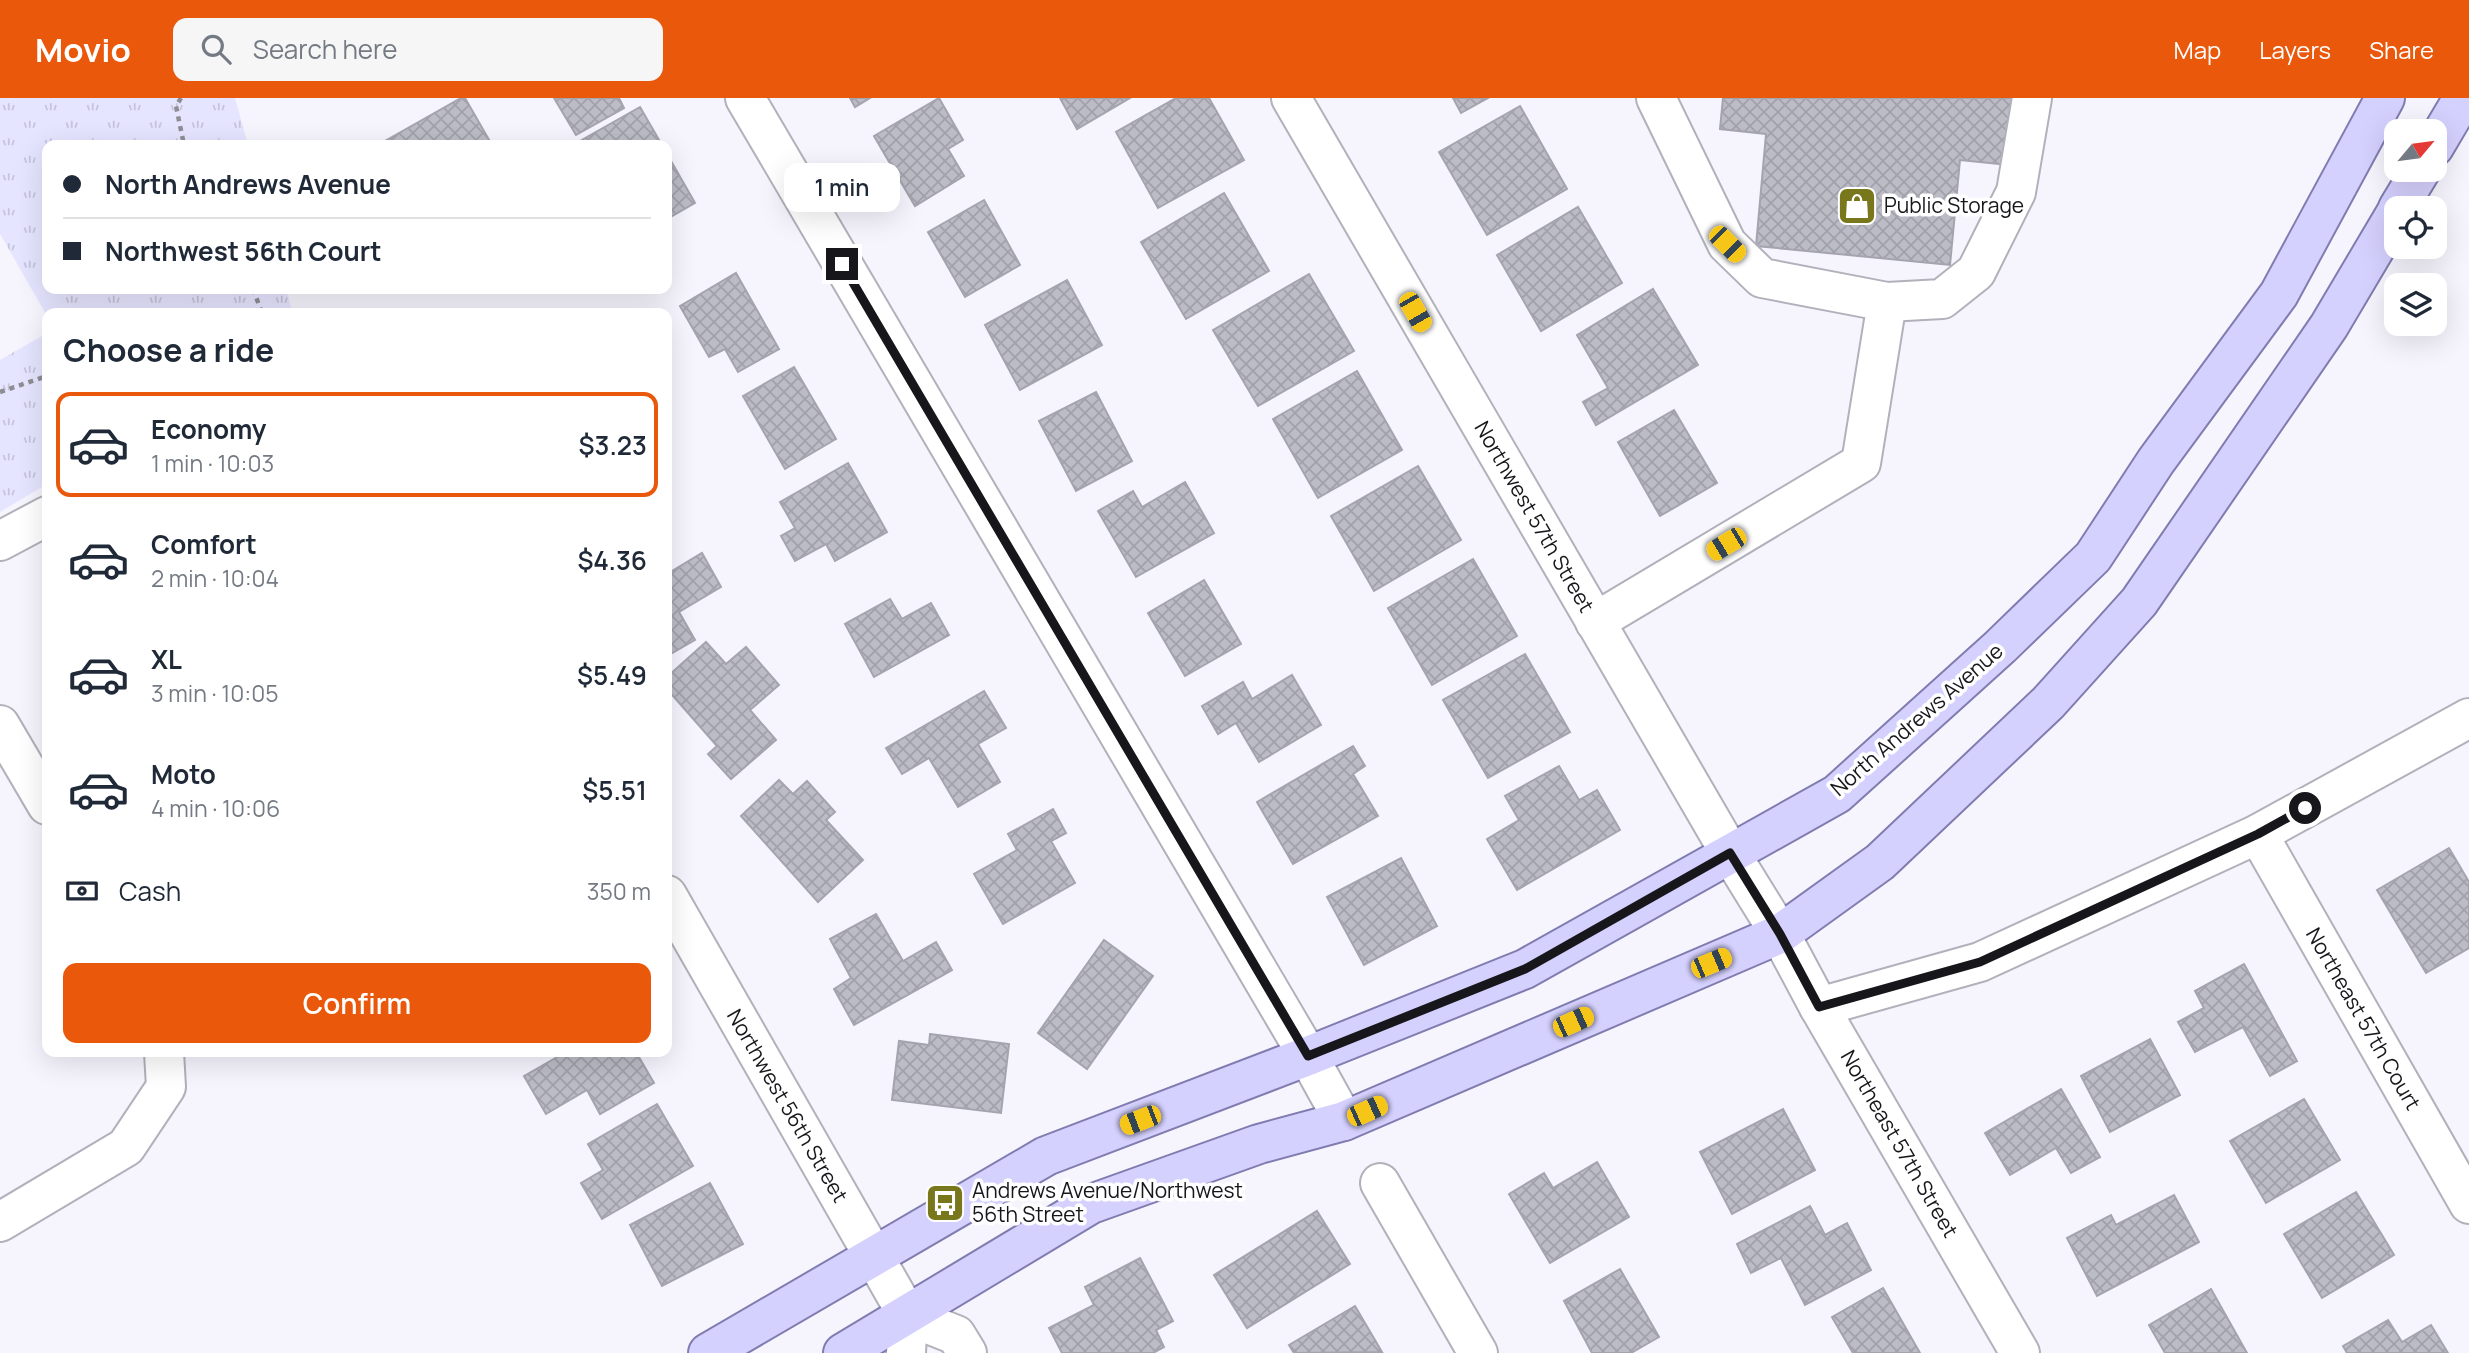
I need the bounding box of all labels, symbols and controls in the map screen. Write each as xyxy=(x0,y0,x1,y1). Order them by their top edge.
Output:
search box xyxy=(173,18,663,81)
text: Movio xyxy=(35,27,131,72)
icon: search xyxy=(197,30,235,68)
text: Search here xyxy=(253,31,397,67)
text: Map xyxy=(2174,33,2221,66)
text: Layers xyxy=(2259,33,2331,66)
text: Share xyxy=(2369,33,2434,66)
north arrow xyxy=(2384,119,2446,182)
map controls xyxy=(2384,119,2447,336)
callout: 1 min xyxy=(784,162,900,212)
text: North Andrews Avenue xyxy=(105,166,391,202)
text: 1 min xyxy=(815,171,869,203)
shop icon: Public Storage xyxy=(1836,185,1878,227)
place label: Public Storage xyxy=(1884,191,2024,219)
button: locate xyxy=(2384,196,2447,259)
car xyxy=(1705,222,1750,266)
text: Northwest 56th Court xyxy=(105,233,381,269)
route end xyxy=(826,248,858,280)
button: layers xyxy=(2384,273,2447,336)
car xyxy=(1396,289,1435,335)
text: Choose a ride xyxy=(63,328,274,372)
text: Economy xyxy=(151,411,266,447)
icon: car xyxy=(67,413,130,476)
street label: Northwest 57th Street xyxy=(1469,416,1601,617)
text: $3.23 xyxy=(579,427,647,463)
text: 1 min · 10:03 xyxy=(151,447,274,479)
car xyxy=(1703,524,1750,564)
text: Comfort xyxy=(151,526,257,562)
icon: car xyxy=(67,528,130,591)
text: $4.36 xyxy=(577,542,647,578)
text: 2 min · 10:04 xyxy=(151,562,279,594)
street label: North Andrews Avenue xyxy=(1824,637,2008,802)
text: XL xyxy=(151,641,182,677)
icon: car xyxy=(67,643,130,706)
text: $5.49 xyxy=(577,657,647,693)
text: 3 min · 10:05 xyxy=(151,677,278,709)
text: Moto xyxy=(151,756,216,792)
icon: car xyxy=(67,758,130,821)
text: $5.51 xyxy=(582,772,647,808)
text: 4 min · 10:06 xyxy=(151,792,280,824)
route start xyxy=(2289,792,2321,824)
icon: cash xyxy=(63,872,101,910)
text: Cash xyxy=(119,873,181,909)
text: 350 m xyxy=(587,875,651,907)
street label: Northeast 57th Court xyxy=(2300,922,2428,1115)
car xyxy=(1688,945,1735,981)
button: Confirm xyxy=(63,963,651,1043)
street label: Northwest 56th Street xyxy=(721,1004,855,1207)
car xyxy=(1550,1004,1597,1040)
street label: Northeast 57th Street xyxy=(1835,1045,1965,1242)
car xyxy=(1344,1093,1391,1129)
car xyxy=(1117,1103,1164,1137)
place label: Andrews Avenue/Northwest 56th Street xyxy=(972,1176,1243,1228)
bus stop icon: Andrews Avenue/Northwest 56th Street xyxy=(924,1182,966,1224)

